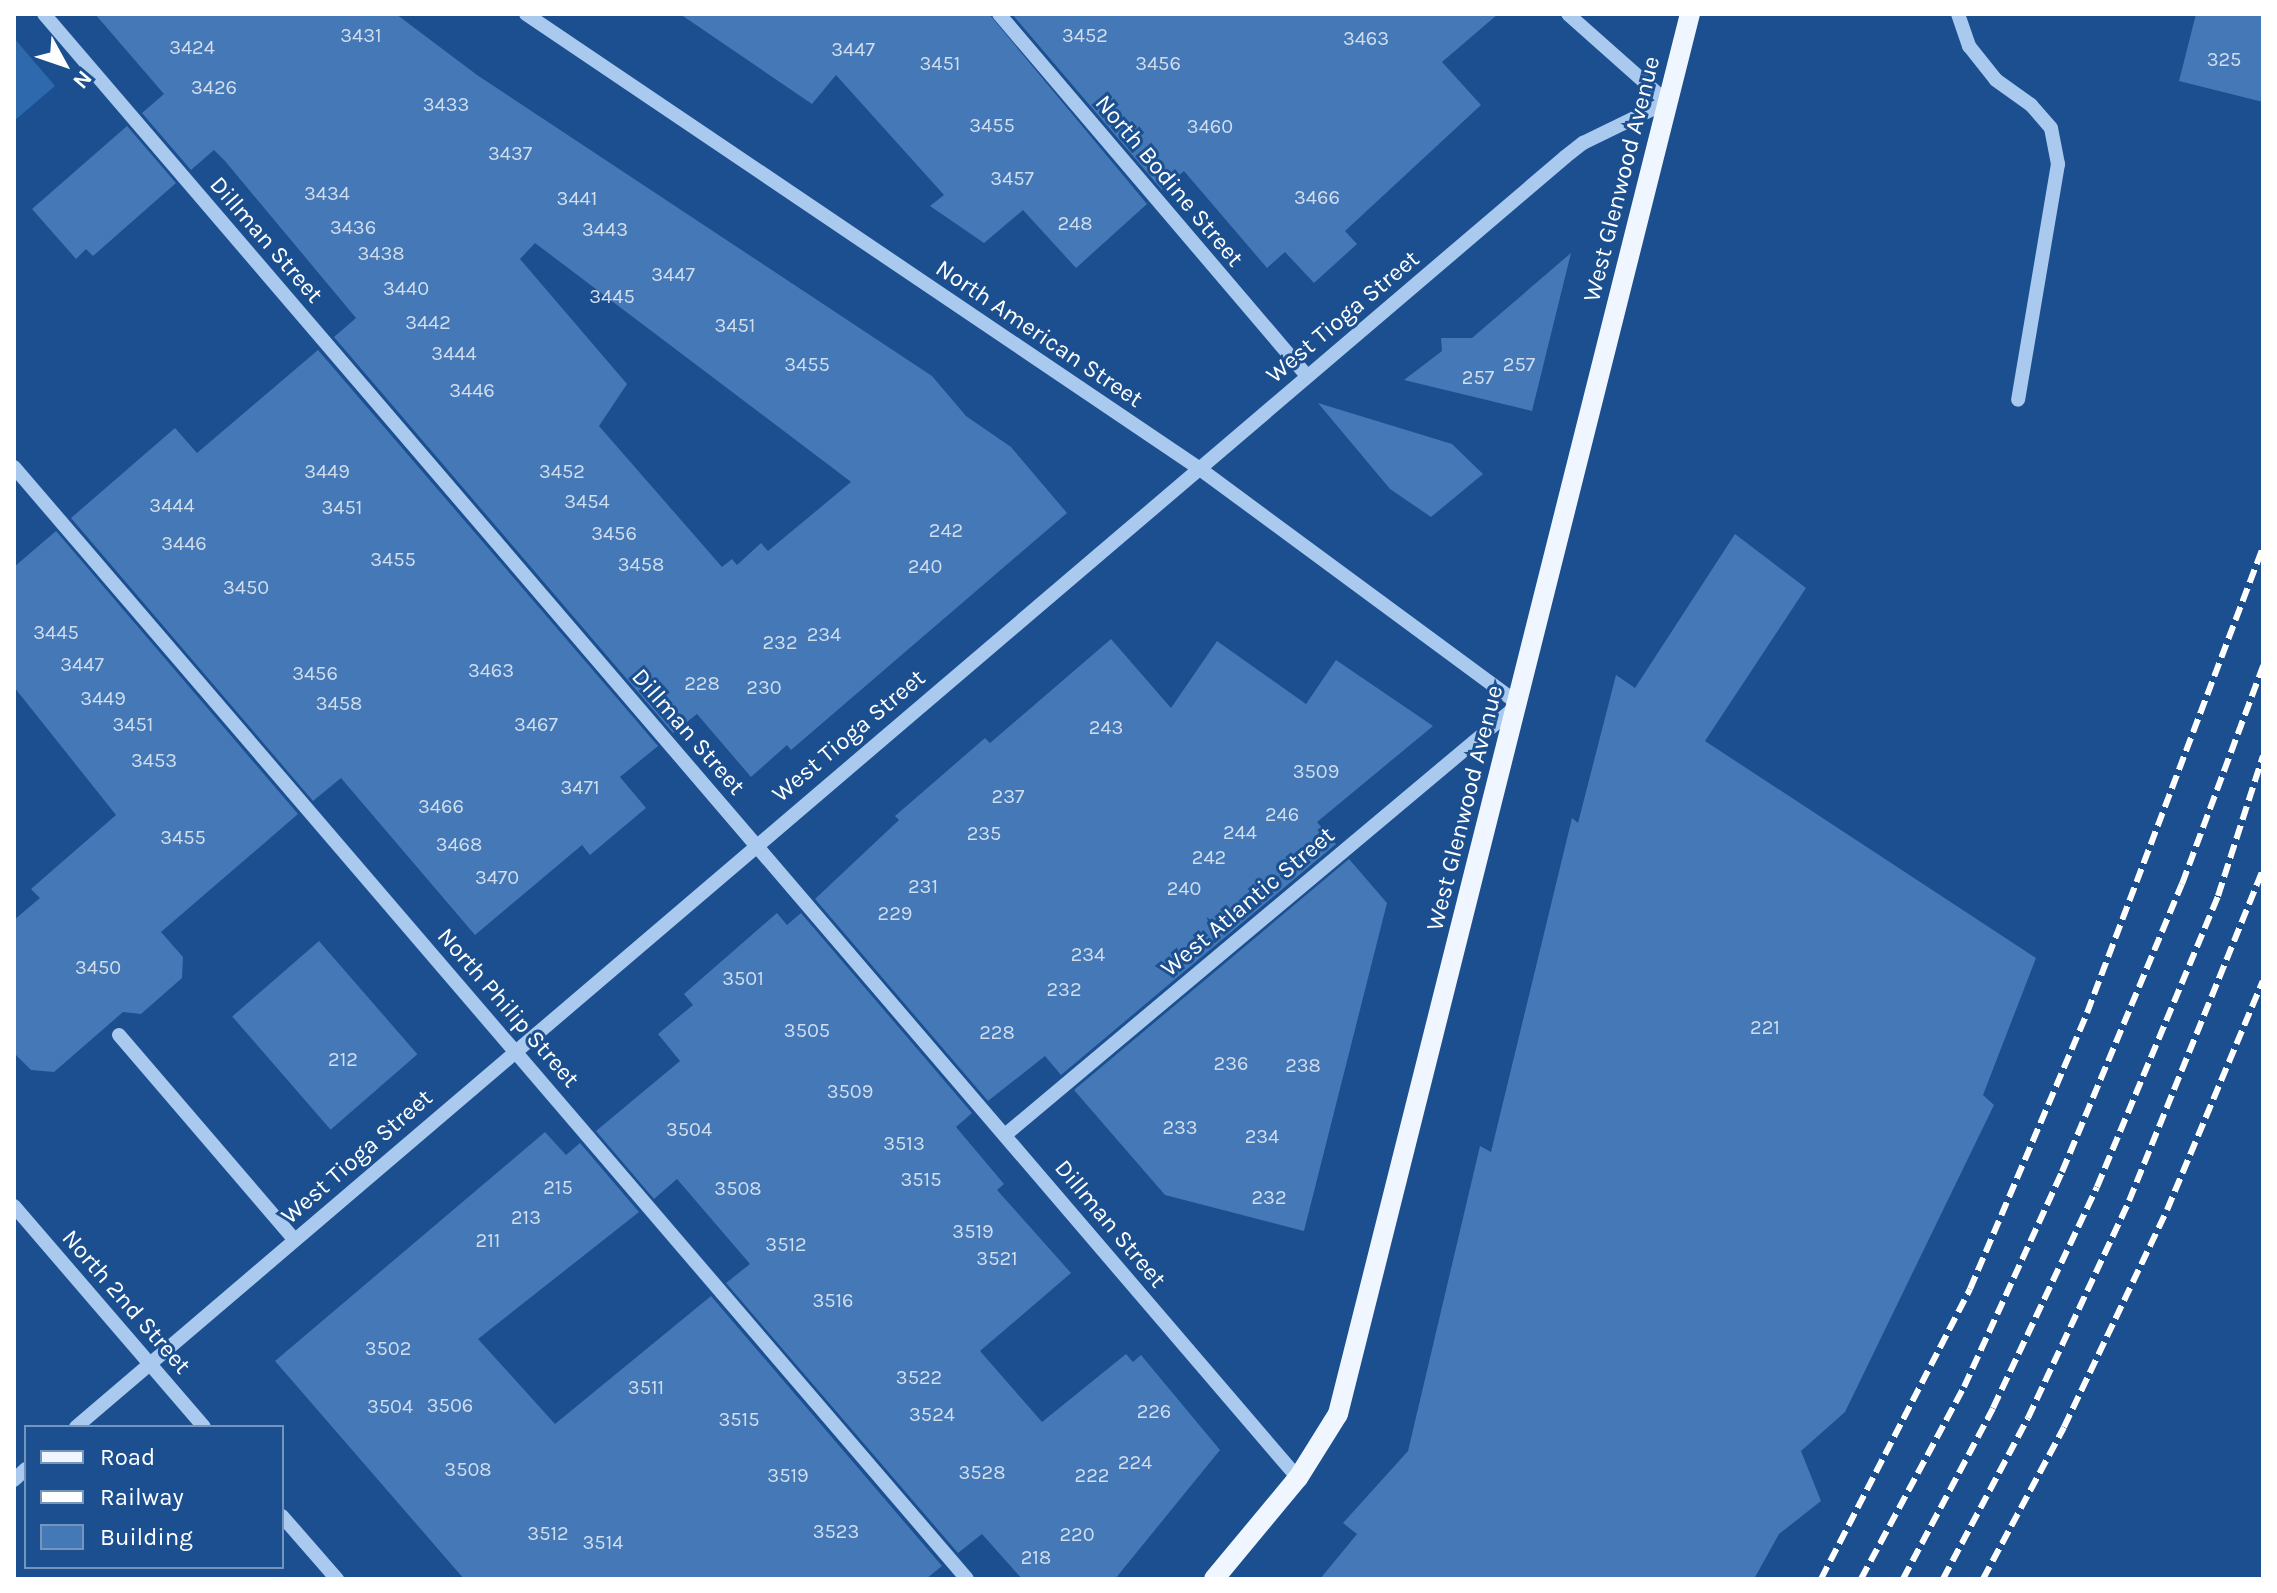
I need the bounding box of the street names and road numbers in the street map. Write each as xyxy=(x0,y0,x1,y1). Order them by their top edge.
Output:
street label: West Glenwood Avenue xyxy=(1578,53,1666,305)
street label: North Bodine Street xyxy=(1089,89,1249,273)
street label: Dillman Street xyxy=(203,171,329,309)
street label: West Tioga Street xyxy=(1261,245,1425,389)
street label: North American Street xyxy=(930,254,1148,414)
street label: Dillman Street xyxy=(625,663,751,801)
street label: West Tioga Street xyxy=(767,664,931,808)
street label: West Glenwood Avenue xyxy=(1421,682,1509,934)
street label: West Atlantic Street xyxy=(1155,821,1341,983)
street label: North Philip Street xyxy=(431,922,585,1094)
street label: West Tioga Street xyxy=(275,1083,439,1231)
street label: Dillman Street xyxy=(1048,1154,1172,1294)
street label: North 2nd Street xyxy=(56,1224,196,1380)

